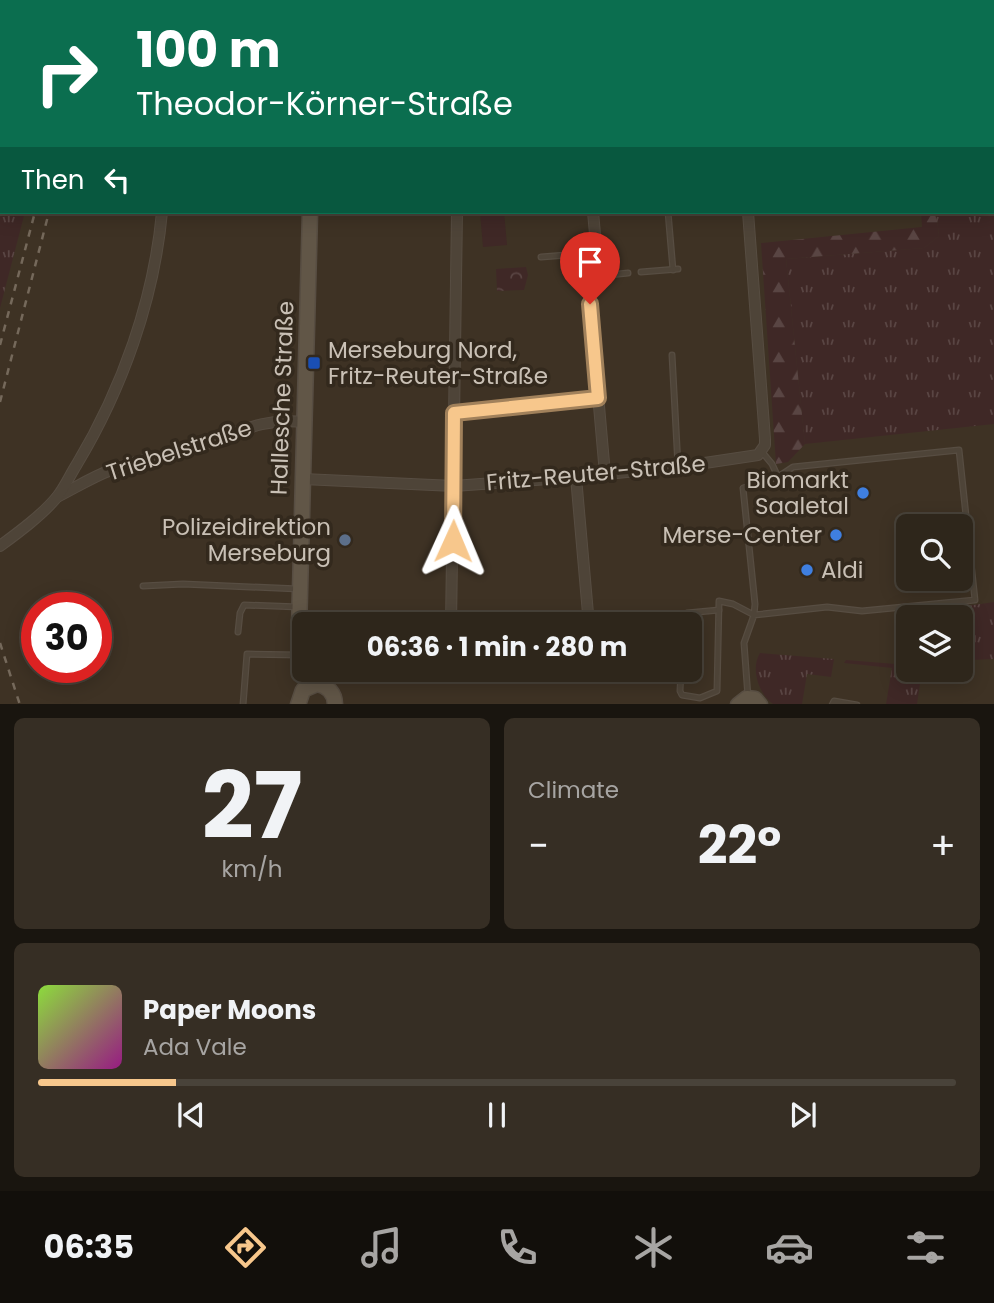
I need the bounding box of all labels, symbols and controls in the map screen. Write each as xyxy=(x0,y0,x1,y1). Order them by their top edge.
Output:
text: 100 m xyxy=(136,16,281,84)
icon: right xyxy=(21,28,112,119)
text: Theodor-Körner-Straße xyxy=(136,81,513,126)
icon: left xyxy=(98,161,136,199)
text: Then xyxy=(21,162,84,198)
pin xyxy=(560,232,620,304)
icon: arrive xyxy=(571,243,609,281)
street label: Hallesche Straße xyxy=(263,300,301,496)
place label: Merseburg Nord, Fritz-Reuter-Straße xyxy=(328,334,548,392)
marker: Merseburg Nord, Fritz-Reuter-Straße xyxy=(306,355,322,371)
street label: Triebelstraße xyxy=(102,411,256,489)
street label: Fritz-Reuter-Straße xyxy=(485,447,707,499)
place label: Biomarkt Saaletal xyxy=(746,464,849,522)
marker: Biomarkt Saaletal xyxy=(855,485,871,501)
position arrow xyxy=(416,504,490,578)
place label: Polizeidirektion Merseburg xyxy=(162,511,331,569)
map controls xyxy=(896,514,973,682)
button: search xyxy=(896,514,973,591)
place label: Merse-Center xyxy=(662,519,822,551)
marker: Merse-Center xyxy=(828,527,844,543)
marker: Polizeidirektion Merseburg xyxy=(337,532,353,548)
place label: Aldi xyxy=(821,554,863,586)
marker: Aldi xyxy=(799,562,815,578)
speed limit sign: 30 xyxy=(21,592,112,683)
button: layers xyxy=(896,605,973,682)
text: 06:36 · 1 min · 280 m xyxy=(367,629,627,665)
text: 27 xyxy=(202,742,302,870)
text: Climate xyxy=(528,774,619,806)
text: 22° xyxy=(698,809,781,882)
text: − xyxy=(528,819,549,872)
text: + xyxy=(930,819,956,872)
text: km/h xyxy=(221,853,283,885)
text: Paper Moons xyxy=(143,992,316,1028)
text: Ada Vale xyxy=(143,1031,247,1063)
icon: previous xyxy=(172,1096,210,1134)
icon: pause xyxy=(478,1096,516,1134)
icon: next xyxy=(784,1096,822,1134)
icon: directions xyxy=(221,1223,270,1272)
icon: music xyxy=(357,1223,406,1272)
icon: phone xyxy=(493,1223,542,1272)
icon: climate xyxy=(629,1223,678,1272)
icon: car xyxy=(765,1223,814,1272)
icon: filters xyxy=(901,1223,950,1272)
text: 06:35 xyxy=(44,1224,134,1269)

